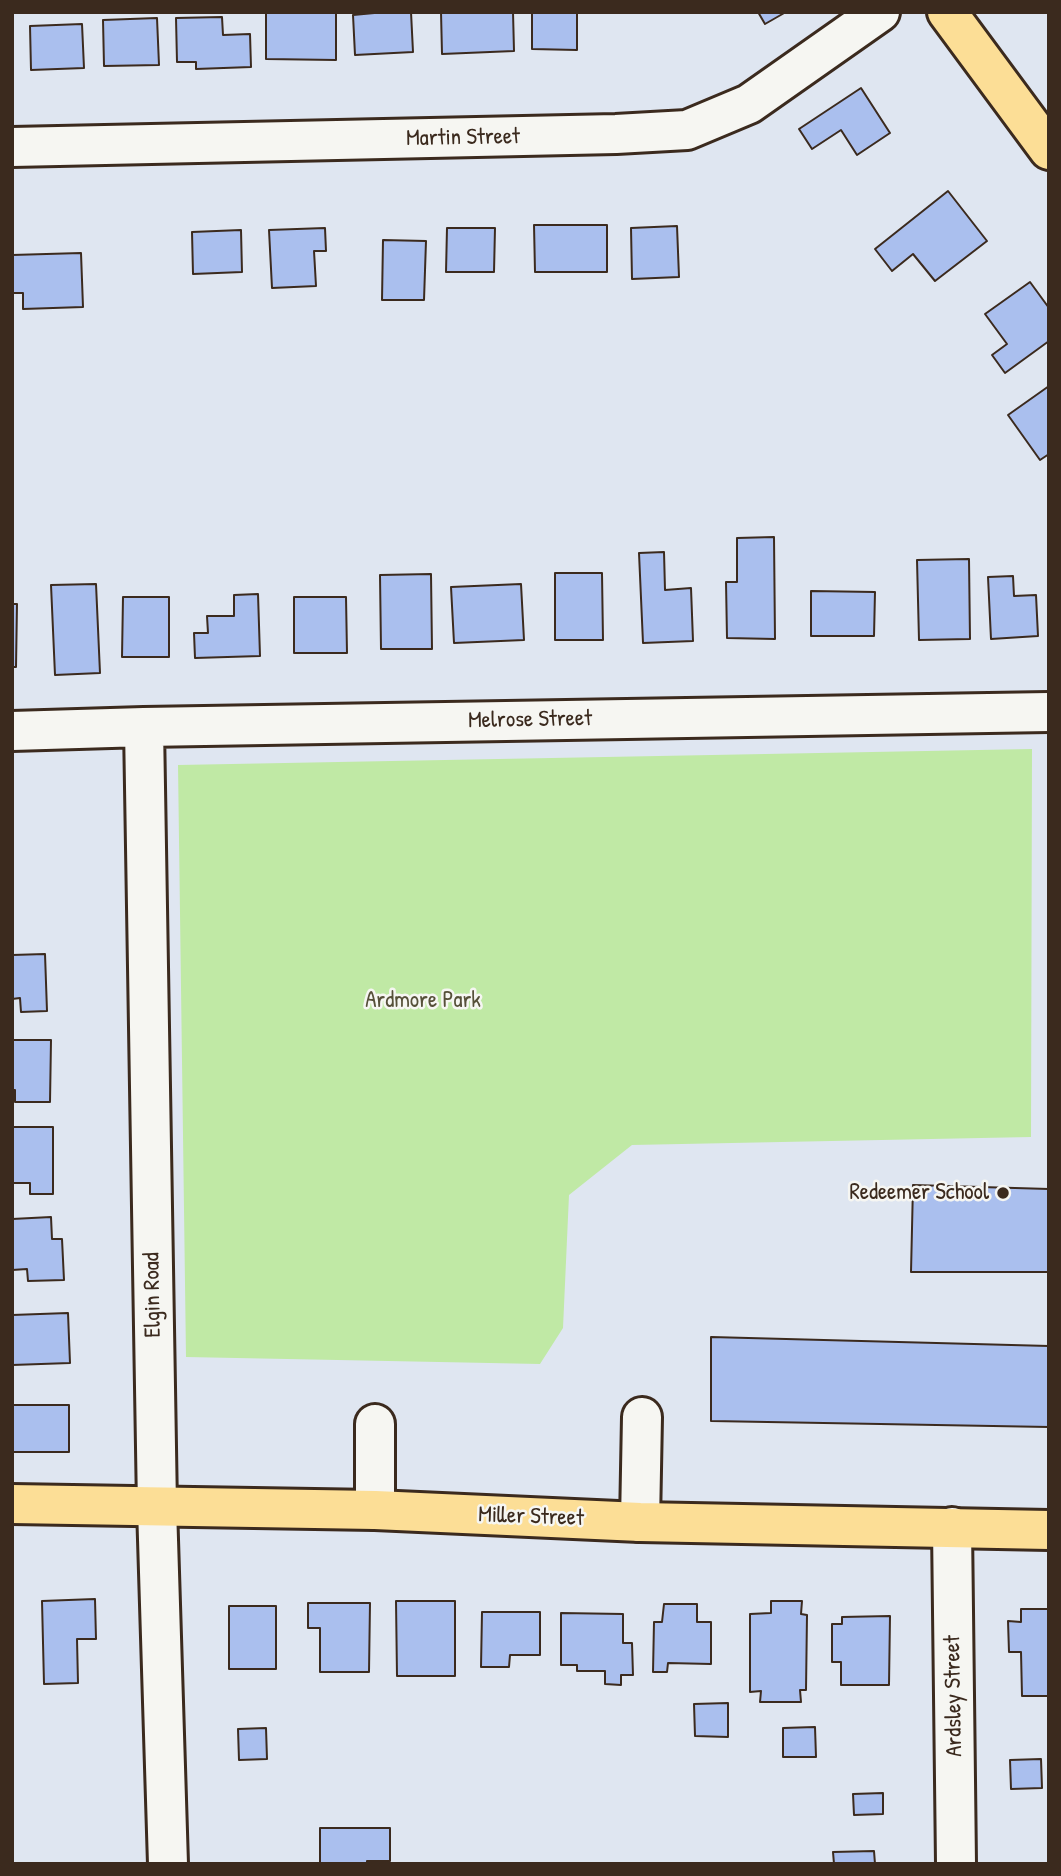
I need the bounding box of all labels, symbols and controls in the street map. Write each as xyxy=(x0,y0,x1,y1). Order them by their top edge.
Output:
street label: Martin Street xyxy=(406,123,520,153)
street label: Melrose Street xyxy=(468,705,592,735)
park label: Ardmore Park xyxy=(365,987,481,1015)
place label: Redeemer School xyxy=(849,1179,989,1207)
marker: Redeemer School xyxy=(995,1185,1011,1201)
street label: Elgin Road xyxy=(138,1252,168,1338)
street label: Miller Street xyxy=(478,1501,584,1533)
street label: Ardsley Street xyxy=(939,1635,969,1757)

